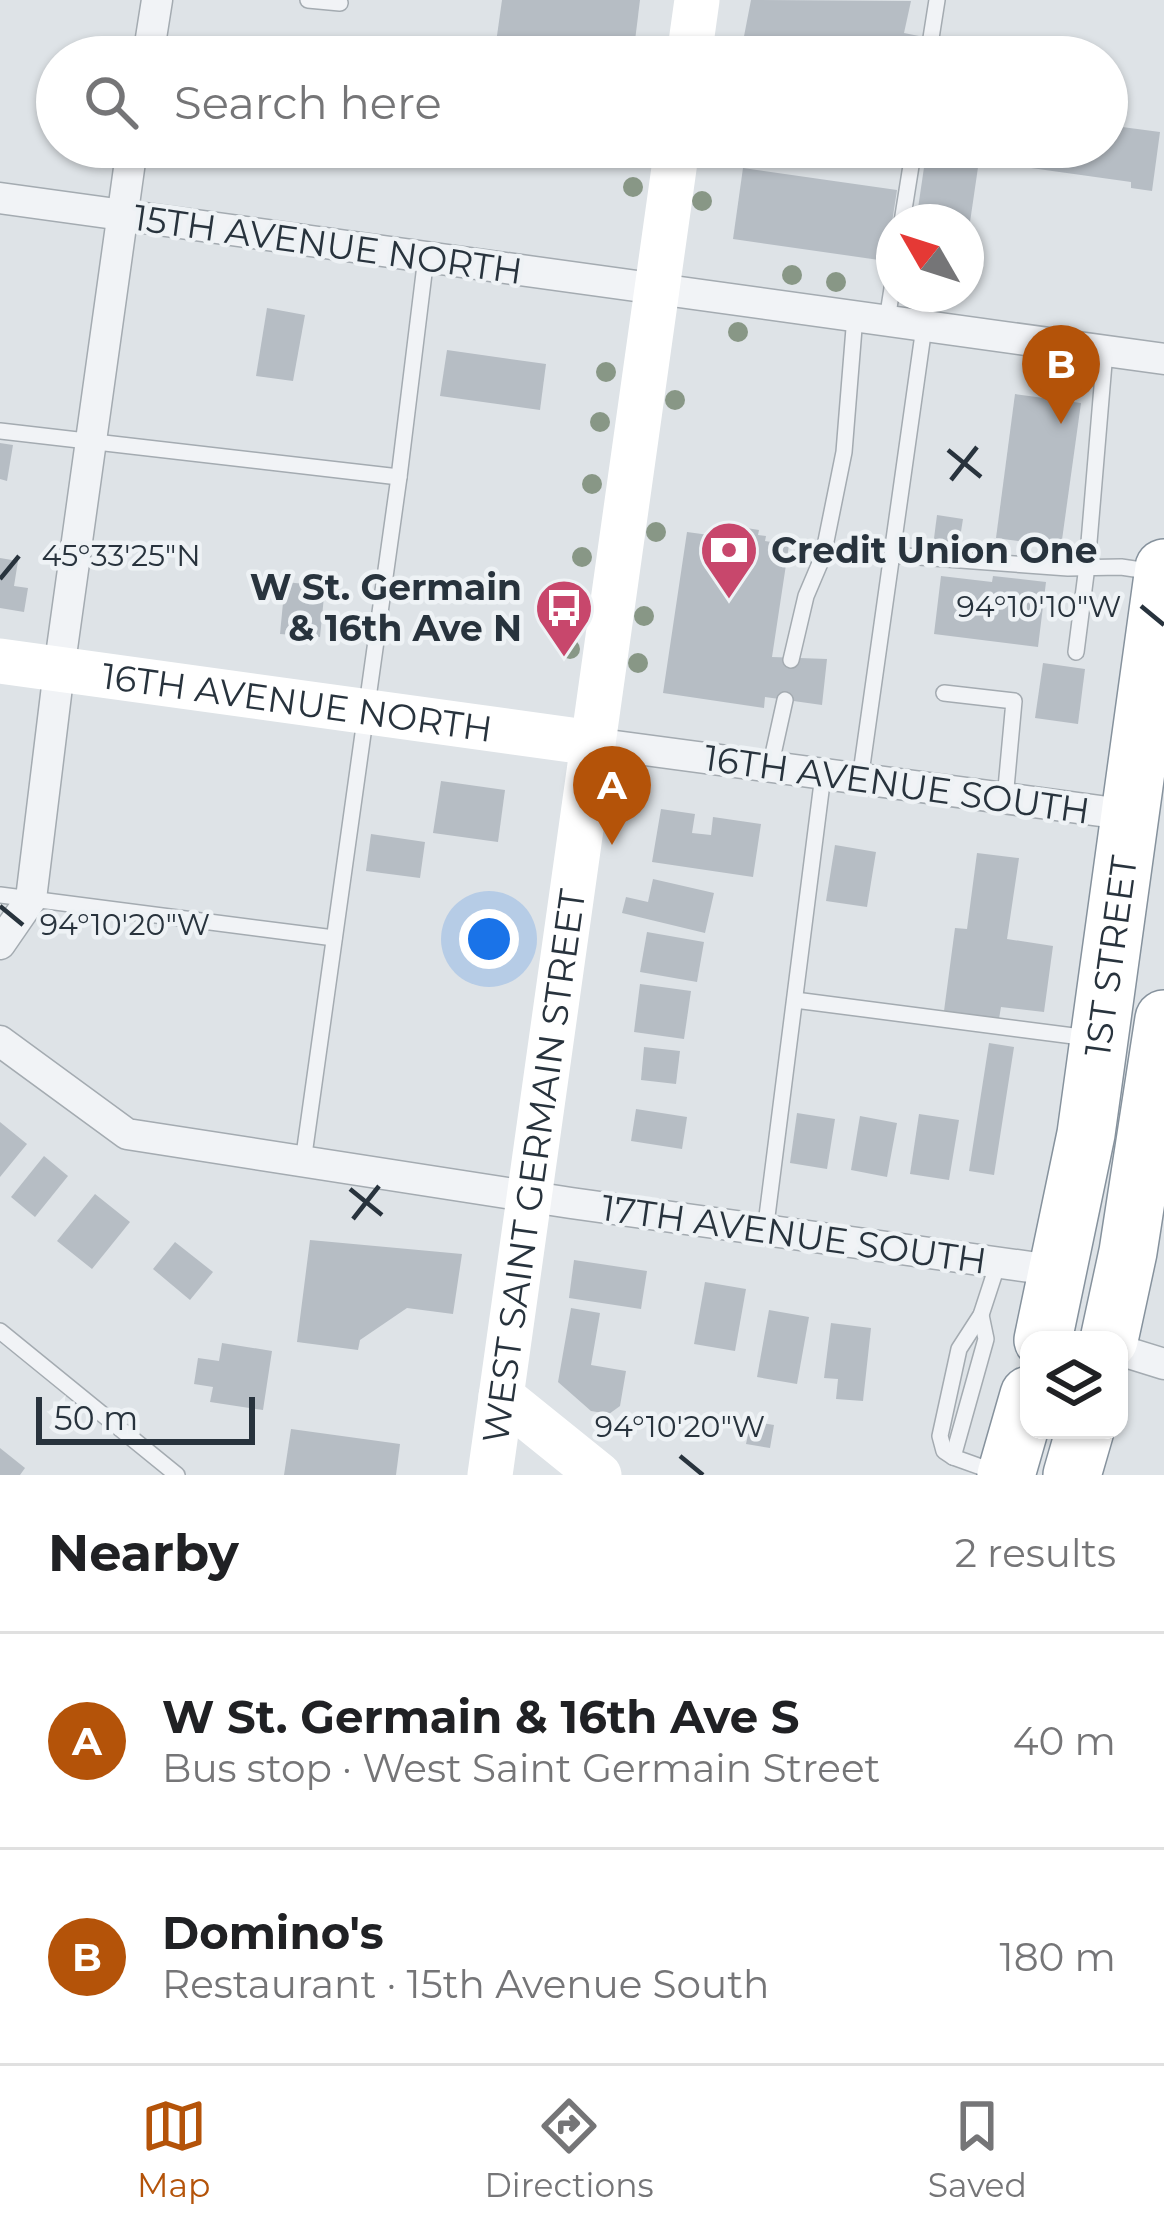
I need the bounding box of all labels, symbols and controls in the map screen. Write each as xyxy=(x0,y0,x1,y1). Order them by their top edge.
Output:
search box xyxy=(36,36,1128,168)
icon: search xyxy=(78,69,144,135)
text: Search here xyxy=(174,75,442,130)
street label: 15TH AVENUE NORTH xyxy=(131,195,525,293)
north arrow xyxy=(876,204,984,312)
pin: B xyxy=(1022,325,1100,424)
bank icon: Credit Union One xyxy=(698,519,760,601)
place label: Credit Union One xyxy=(771,528,1097,572)
text: 45°33'25"N xyxy=(41,537,201,574)
place label: W St. Germain & 16th Ave N xyxy=(250,565,522,650)
bus stop icon: W St. Germain & 16th Ave N xyxy=(533,577,595,659)
text: 94°10'10"W xyxy=(957,588,1121,625)
street label: 16TH AVENUE NORTH xyxy=(99,653,495,751)
street label: 16TH AVENUE SOUTH xyxy=(701,735,1093,833)
pin: A xyxy=(573,746,651,845)
street label: 1ST STREET xyxy=(1075,853,1146,1059)
street label: WEST SAINT GERMAIN STREET xyxy=(473,886,594,1446)
text: 94°10'20"W xyxy=(40,906,210,943)
your location xyxy=(459,909,519,969)
street label: 17TH AVENUE SOUTH xyxy=(599,1185,989,1283)
map controls xyxy=(1020,1331,1128,1439)
button: layers xyxy=(1020,1331,1128,1439)
scale bar xyxy=(36,1391,255,1444)
text: 50 m xyxy=(54,1398,138,1438)
text: 94°10'20"W xyxy=(595,1408,765,1445)
text: Nearby xyxy=(48,1522,239,1584)
text: 2 results xyxy=(955,1529,1116,1577)
text: W St. Germain & 16th Ave S xyxy=(162,1689,799,1744)
text: A xyxy=(72,1717,102,1765)
text: 40 m xyxy=(1013,1717,1116,1765)
text: Bus stop · West Saint Germain Street xyxy=(162,1744,880,1792)
text: Domino's xyxy=(162,1905,384,1960)
text: B xyxy=(72,1933,102,1981)
text: 180 m xyxy=(1000,1933,1116,1981)
text: Restaurant · 15th Avenue South xyxy=(162,1960,769,2008)
tab: Map xyxy=(137,2093,210,2205)
tab: Directions xyxy=(485,2093,654,2205)
tab: Saved xyxy=(928,2093,1027,2205)

